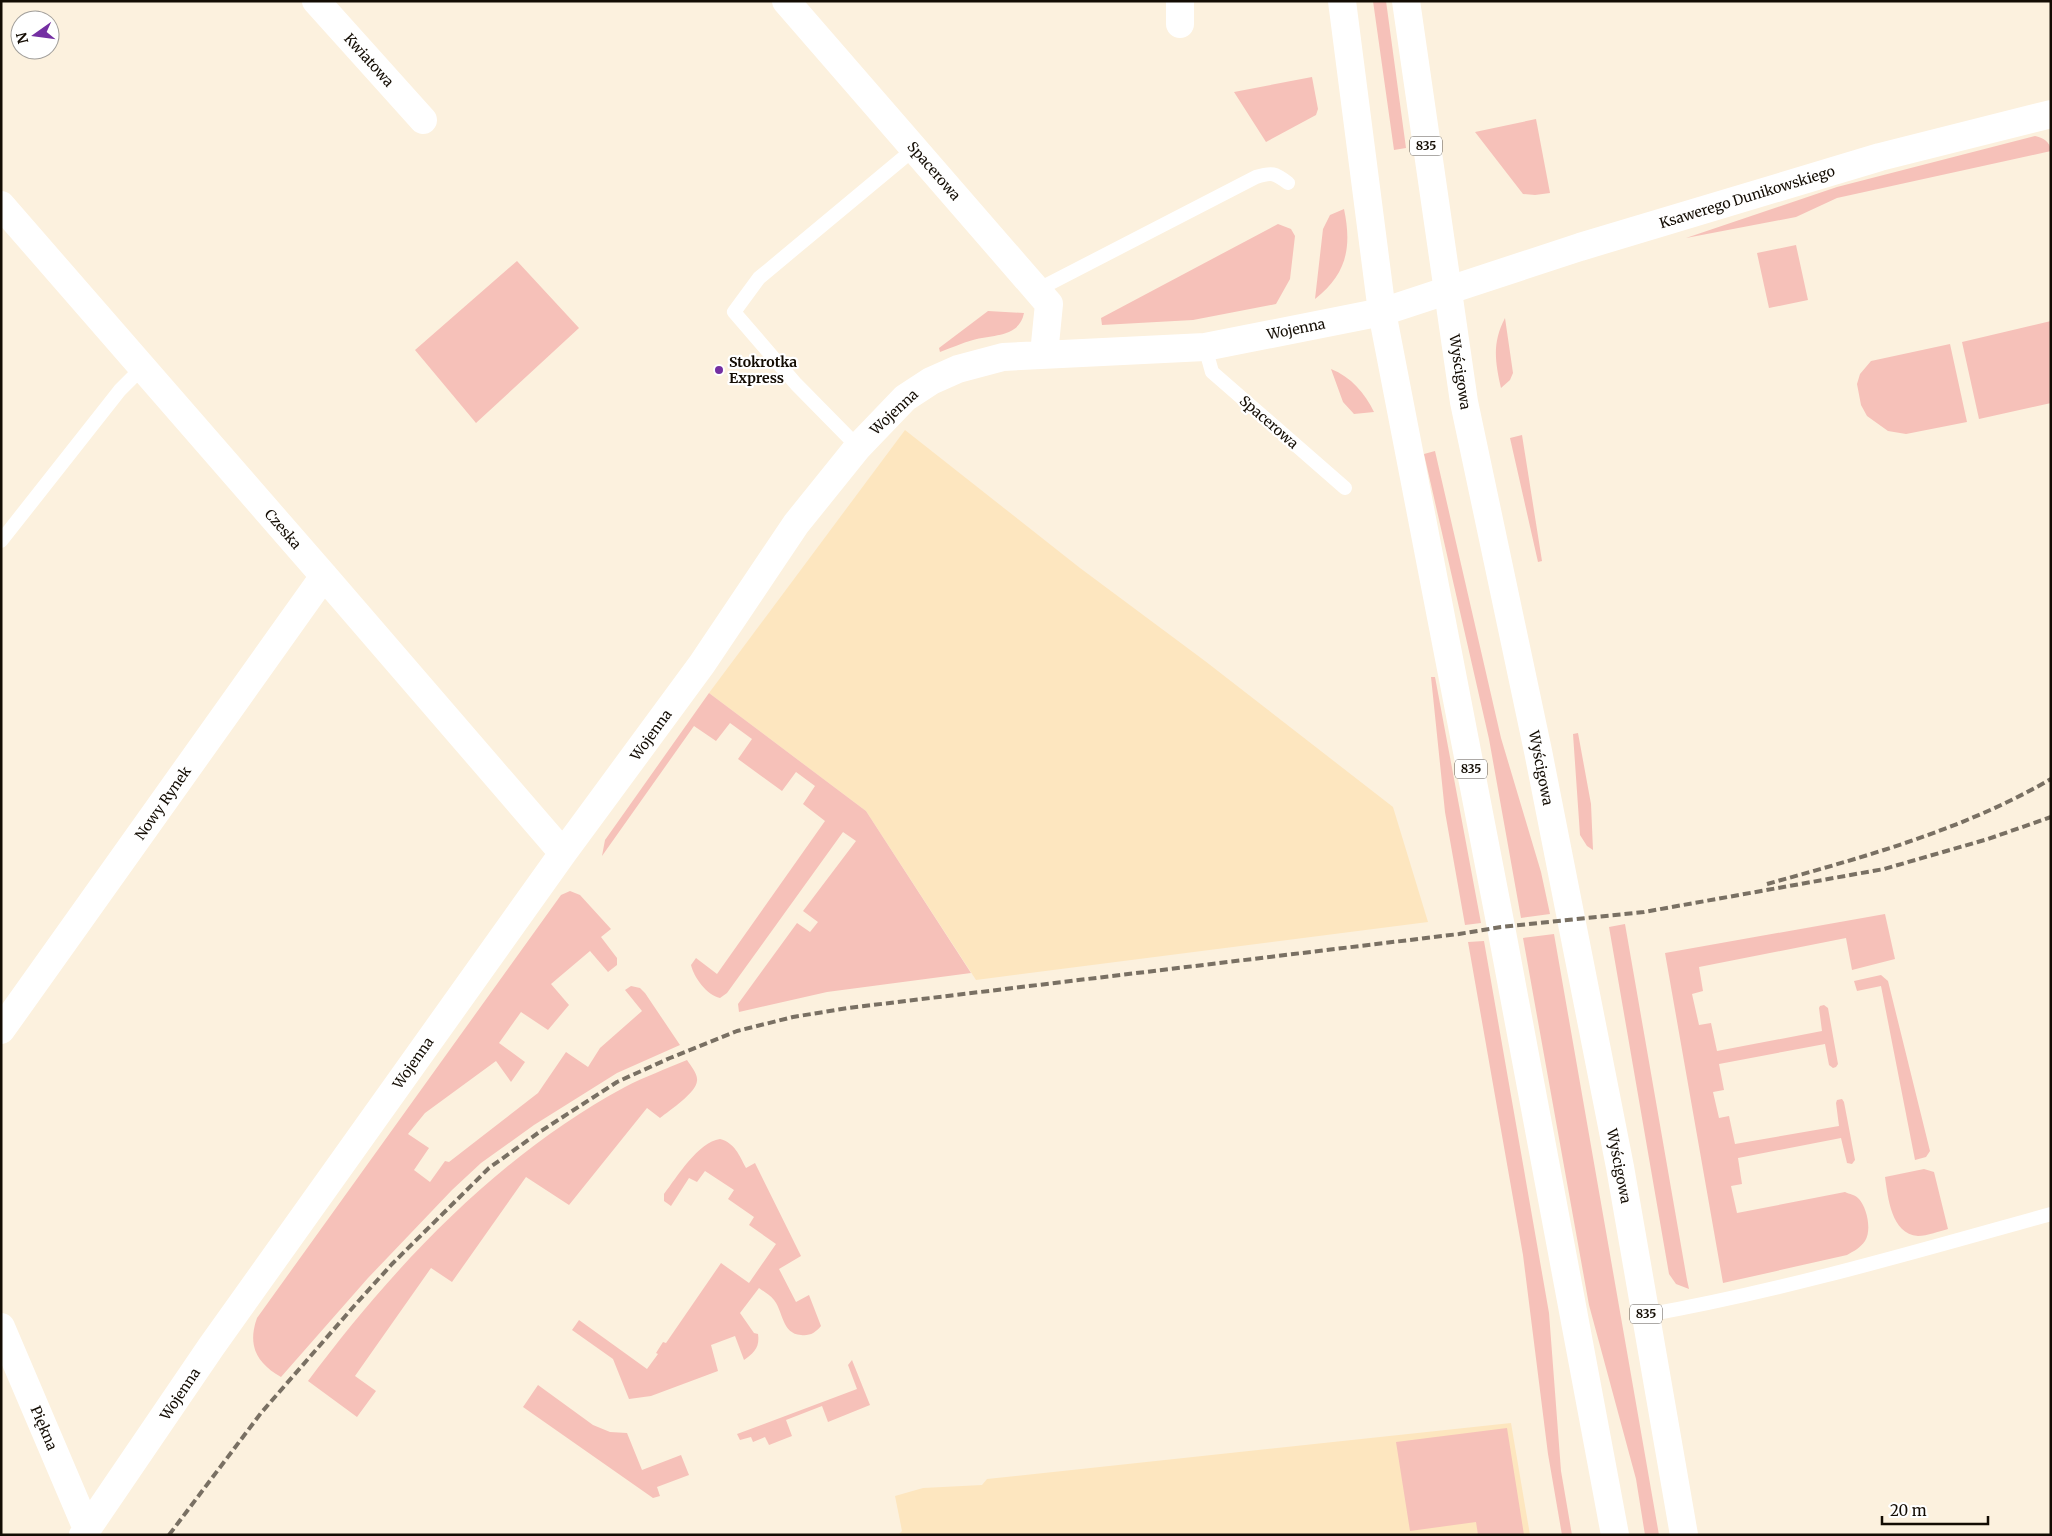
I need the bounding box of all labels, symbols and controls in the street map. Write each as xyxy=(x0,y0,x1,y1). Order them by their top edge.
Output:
north arrow xyxy=(10,10,60,60)
street label: Kwiatowa xyxy=(340,30,398,91)
text: N xyxy=(12,31,32,46)
road number: 835 xyxy=(1410,136,1442,156)
street label: Spacerowa xyxy=(904,138,965,204)
street label: Ksawerego Dunikowskiego xyxy=(1657,162,1837,232)
street label: Wojenna xyxy=(1264,314,1327,344)
street label: Wyścigowa xyxy=(1445,332,1475,411)
place label: Stokrotka Express xyxy=(729,353,797,387)
marker: Stokrotka Express xyxy=(713,364,725,376)
street label: Wojenna xyxy=(866,385,922,439)
street label: Spacerowa xyxy=(1236,392,1302,453)
street label: Czeska xyxy=(261,505,306,553)
street label: Wojenna xyxy=(626,705,676,765)
street label: Wyścigowa xyxy=(1525,728,1557,807)
road number: 835 xyxy=(1455,760,1487,779)
street label: Nowy Rynek xyxy=(131,763,195,843)
street label: Wojenna xyxy=(388,1033,438,1093)
street label: Wyścigowa xyxy=(1603,1126,1635,1205)
road number: 835 xyxy=(1630,1305,1662,1324)
street label: Wojenna xyxy=(155,1364,204,1424)
street label: Piękna xyxy=(27,1403,62,1453)
scale bar xyxy=(1882,1494,1988,1526)
text: 20 m xyxy=(1890,1501,1927,1520)

